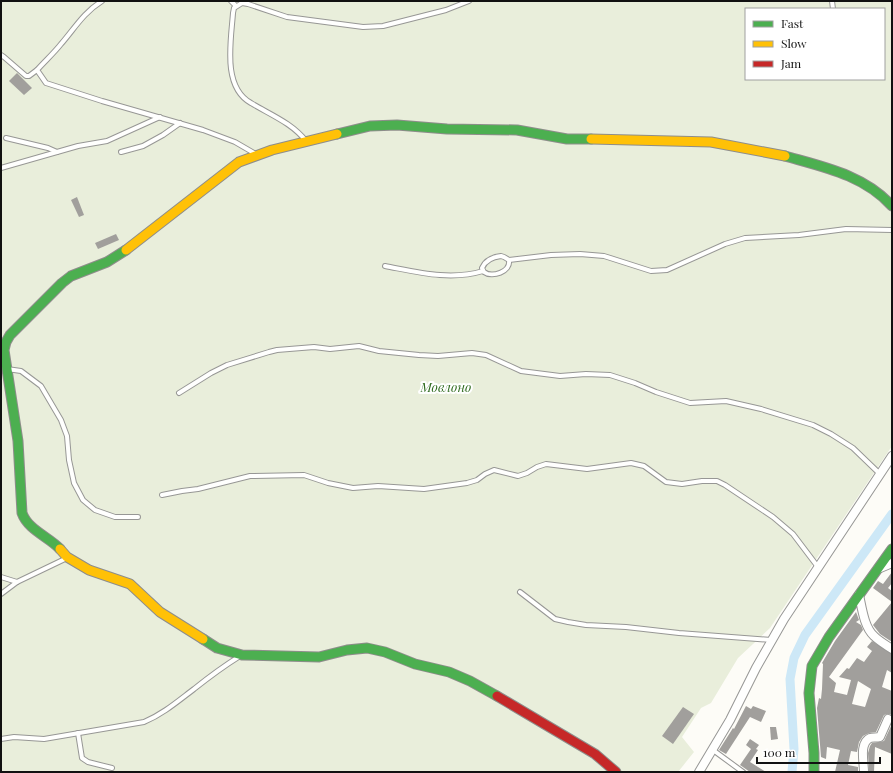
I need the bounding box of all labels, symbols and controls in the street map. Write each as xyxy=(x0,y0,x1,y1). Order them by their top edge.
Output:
legend xyxy=(745,8,885,80)
text: Fast xyxy=(781,15,804,31)
text: Slow xyxy=(781,35,807,51)
text: Jam xyxy=(780,55,802,71)
park label: Мовлоно xyxy=(420,378,471,395)
scale bar xyxy=(757,739,880,765)
text: 100 m xyxy=(763,744,796,760)

